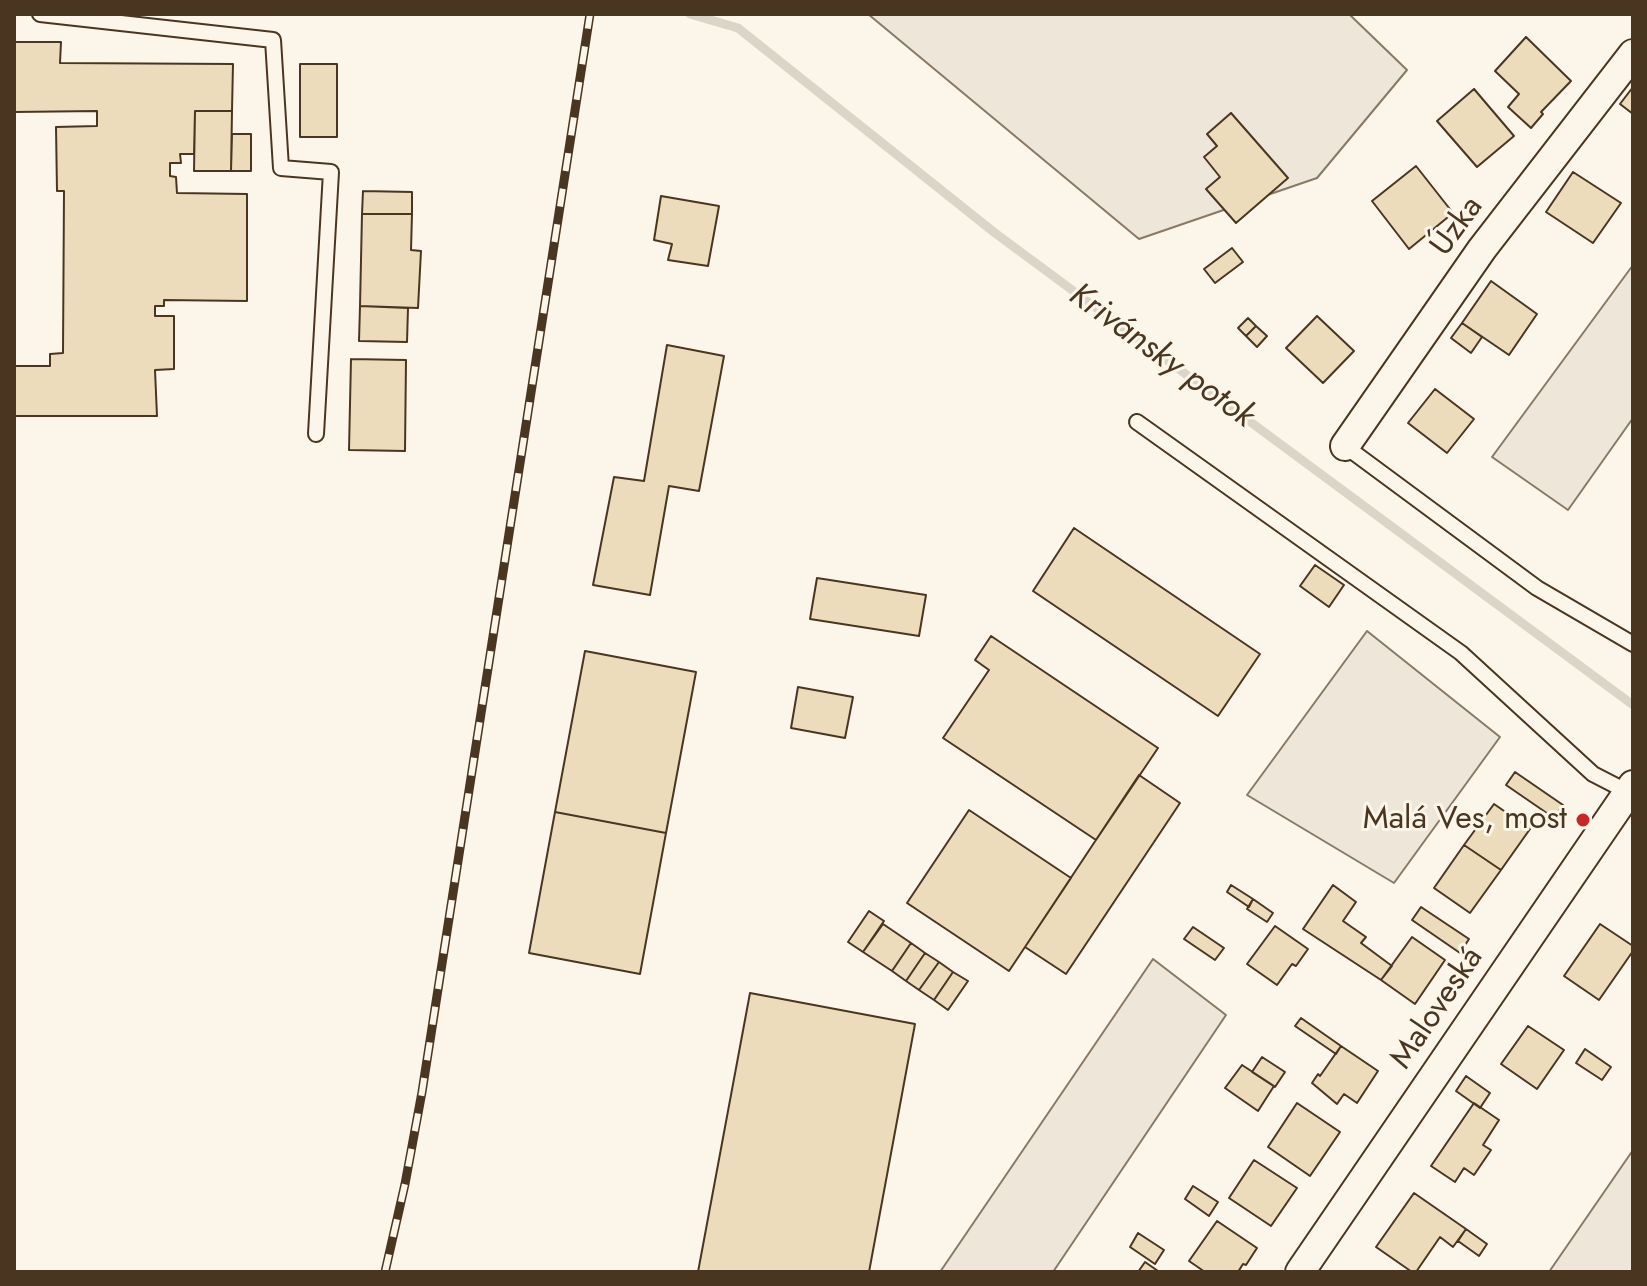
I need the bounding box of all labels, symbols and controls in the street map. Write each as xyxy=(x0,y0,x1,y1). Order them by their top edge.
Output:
street label: Úzka xyxy=(1424,190,1492,264)
water label: Krivánsky potok xyxy=(1060,276,1262,438)
place label: Malá Ves, most xyxy=(1363,801,1567,839)
marker: Malá Ves, most xyxy=(1574,811,1592,829)
street label: Maloveská xyxy=(1383,941,1493,1077)

